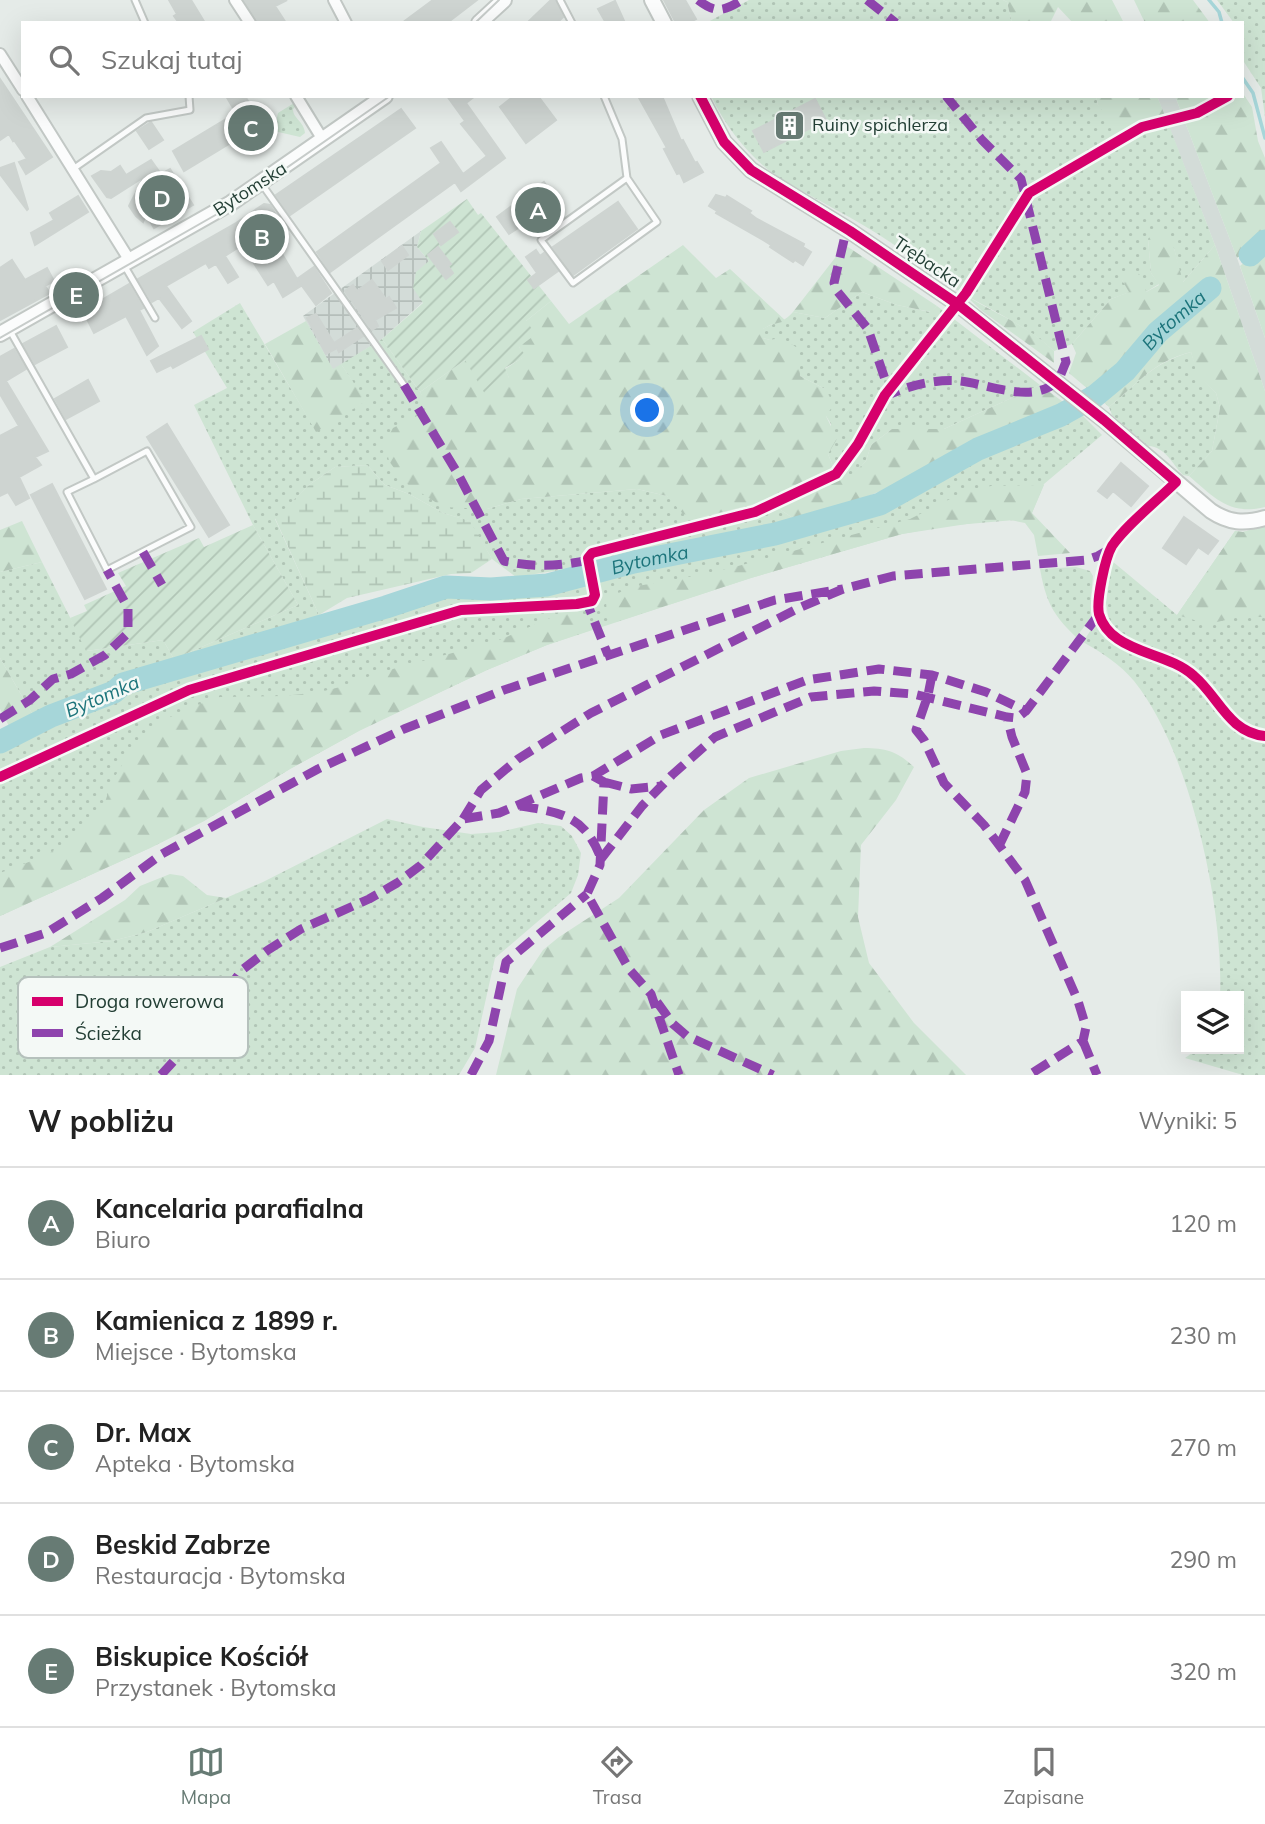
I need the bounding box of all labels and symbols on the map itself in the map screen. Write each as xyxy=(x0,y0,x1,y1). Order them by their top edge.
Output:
pin: C xyxy=(228,102,274,154)
building icon: Ruiny spichlerza xyxy=(772,108,806,142)
place label: Ruiny spichlerza xyxy=(812,113,948,136)
street label: Bytomska xyxy=(209,156,291,221)
pin: D xyxy=(139,172,185,224)
pin: A xyxy=(515,184,561,236)
pin: B xyxy=(239,211,285,263)
street label: Trębacka xyxy=(889,231,965,292)
pin: E xyxy=(53,269,99,321)
water label: Bytomka xyxy=(1136,285,1211,355)
your location xyxy=(630,393,664,427)
water label: Bytomka xyxy=(608,540,690,580)
water label: Bytomka xyxy=(61,670,143,722)
legend xyxy=(18,977,248,1058)
text: Droga rowerowa xyxy=(75,989,224,1013)
text: Ścieżka xyxy=(75,1021,142,1045)

